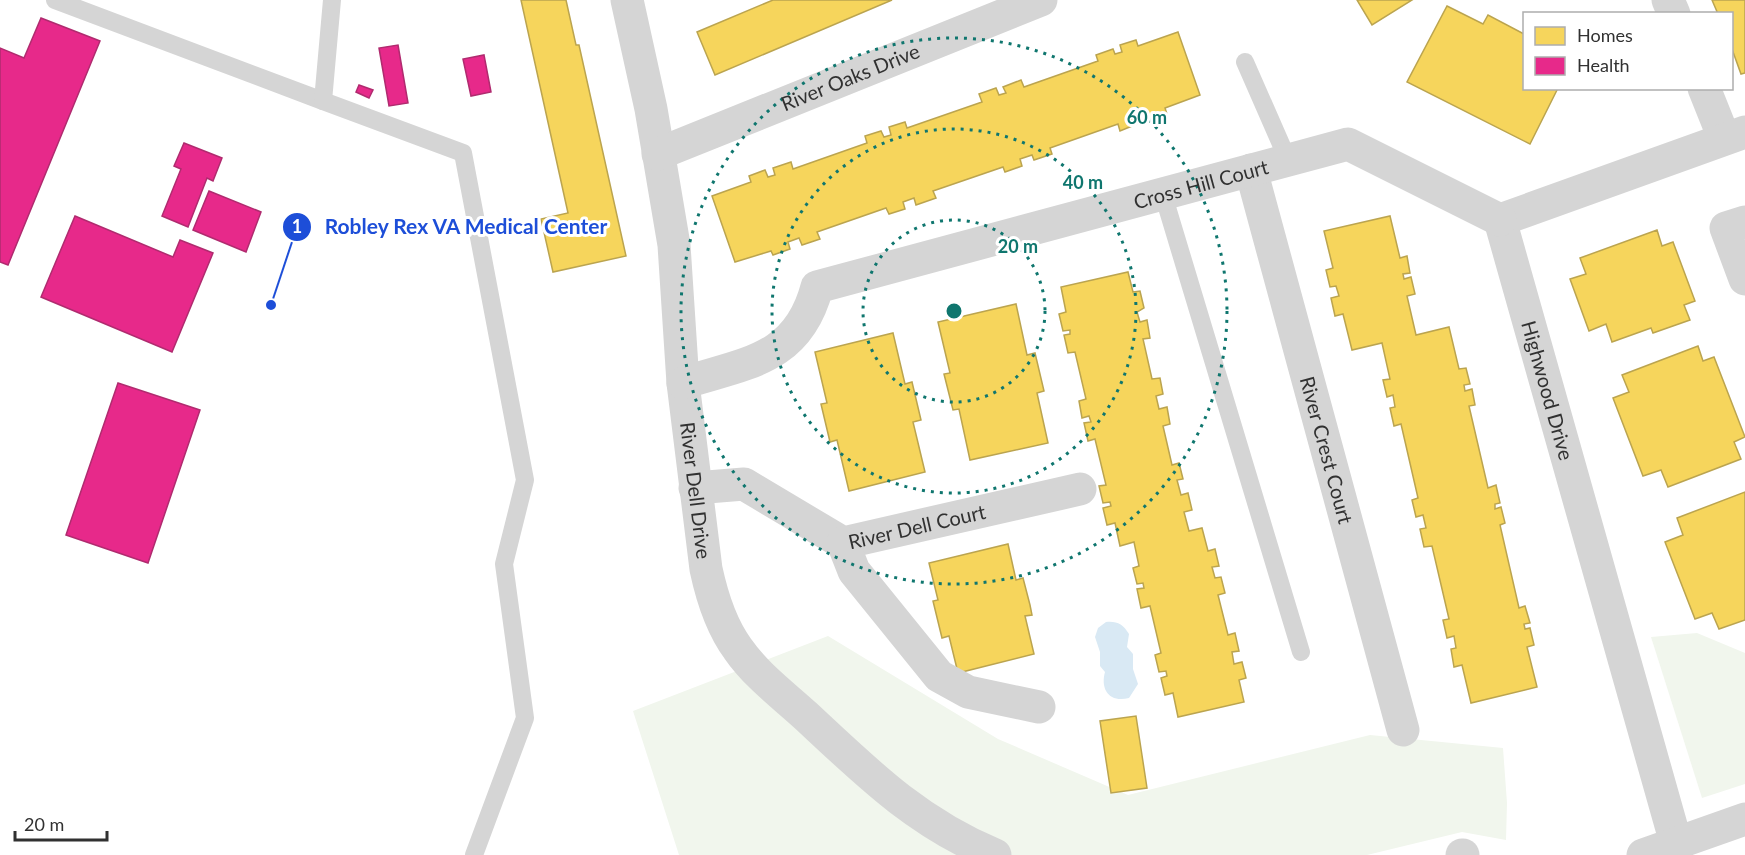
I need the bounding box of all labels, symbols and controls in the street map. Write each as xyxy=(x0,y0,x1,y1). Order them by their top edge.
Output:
legend xyxy=(1523,12,1733,90)
text: Homes xyxy=(1577,24,1633,46)
street label: River Oaks Drive xyxy=(777,38,923,115)
text: Health xyxy=(1577,54,1630,76)
text: 60 m xyxy=(1127,106,1167,128)
street label: Cross Hill Court xyxy=(1131,154,1271,213)
text: 40 m xyxy=(1063,171,1103,193)
callout: Robley Rex VA Medical Center xyxy=(282,207,620,246)
text: Robley Rex VA Medical Center xyxy=(325,213,607,238)
text: 1 xyxy=(292,215,302,237)
text: 20 m xyxy=(998,235,1038,257)
centre of rings xyxy=(944,301,964,321)
street label: Highwood Drive xyxy=(1517,318,1579,463)
street label: River Crest Court xyxy=(1296,374,1358,526)
street label: River Dell Drive xyxy=(676,421,717,560)
street label: River Dell Court xyxy=(846,499,988,553)
scale bar xyxy=(15,804,106,842)
text: 20 m xyxy=(24,813,64,835)

